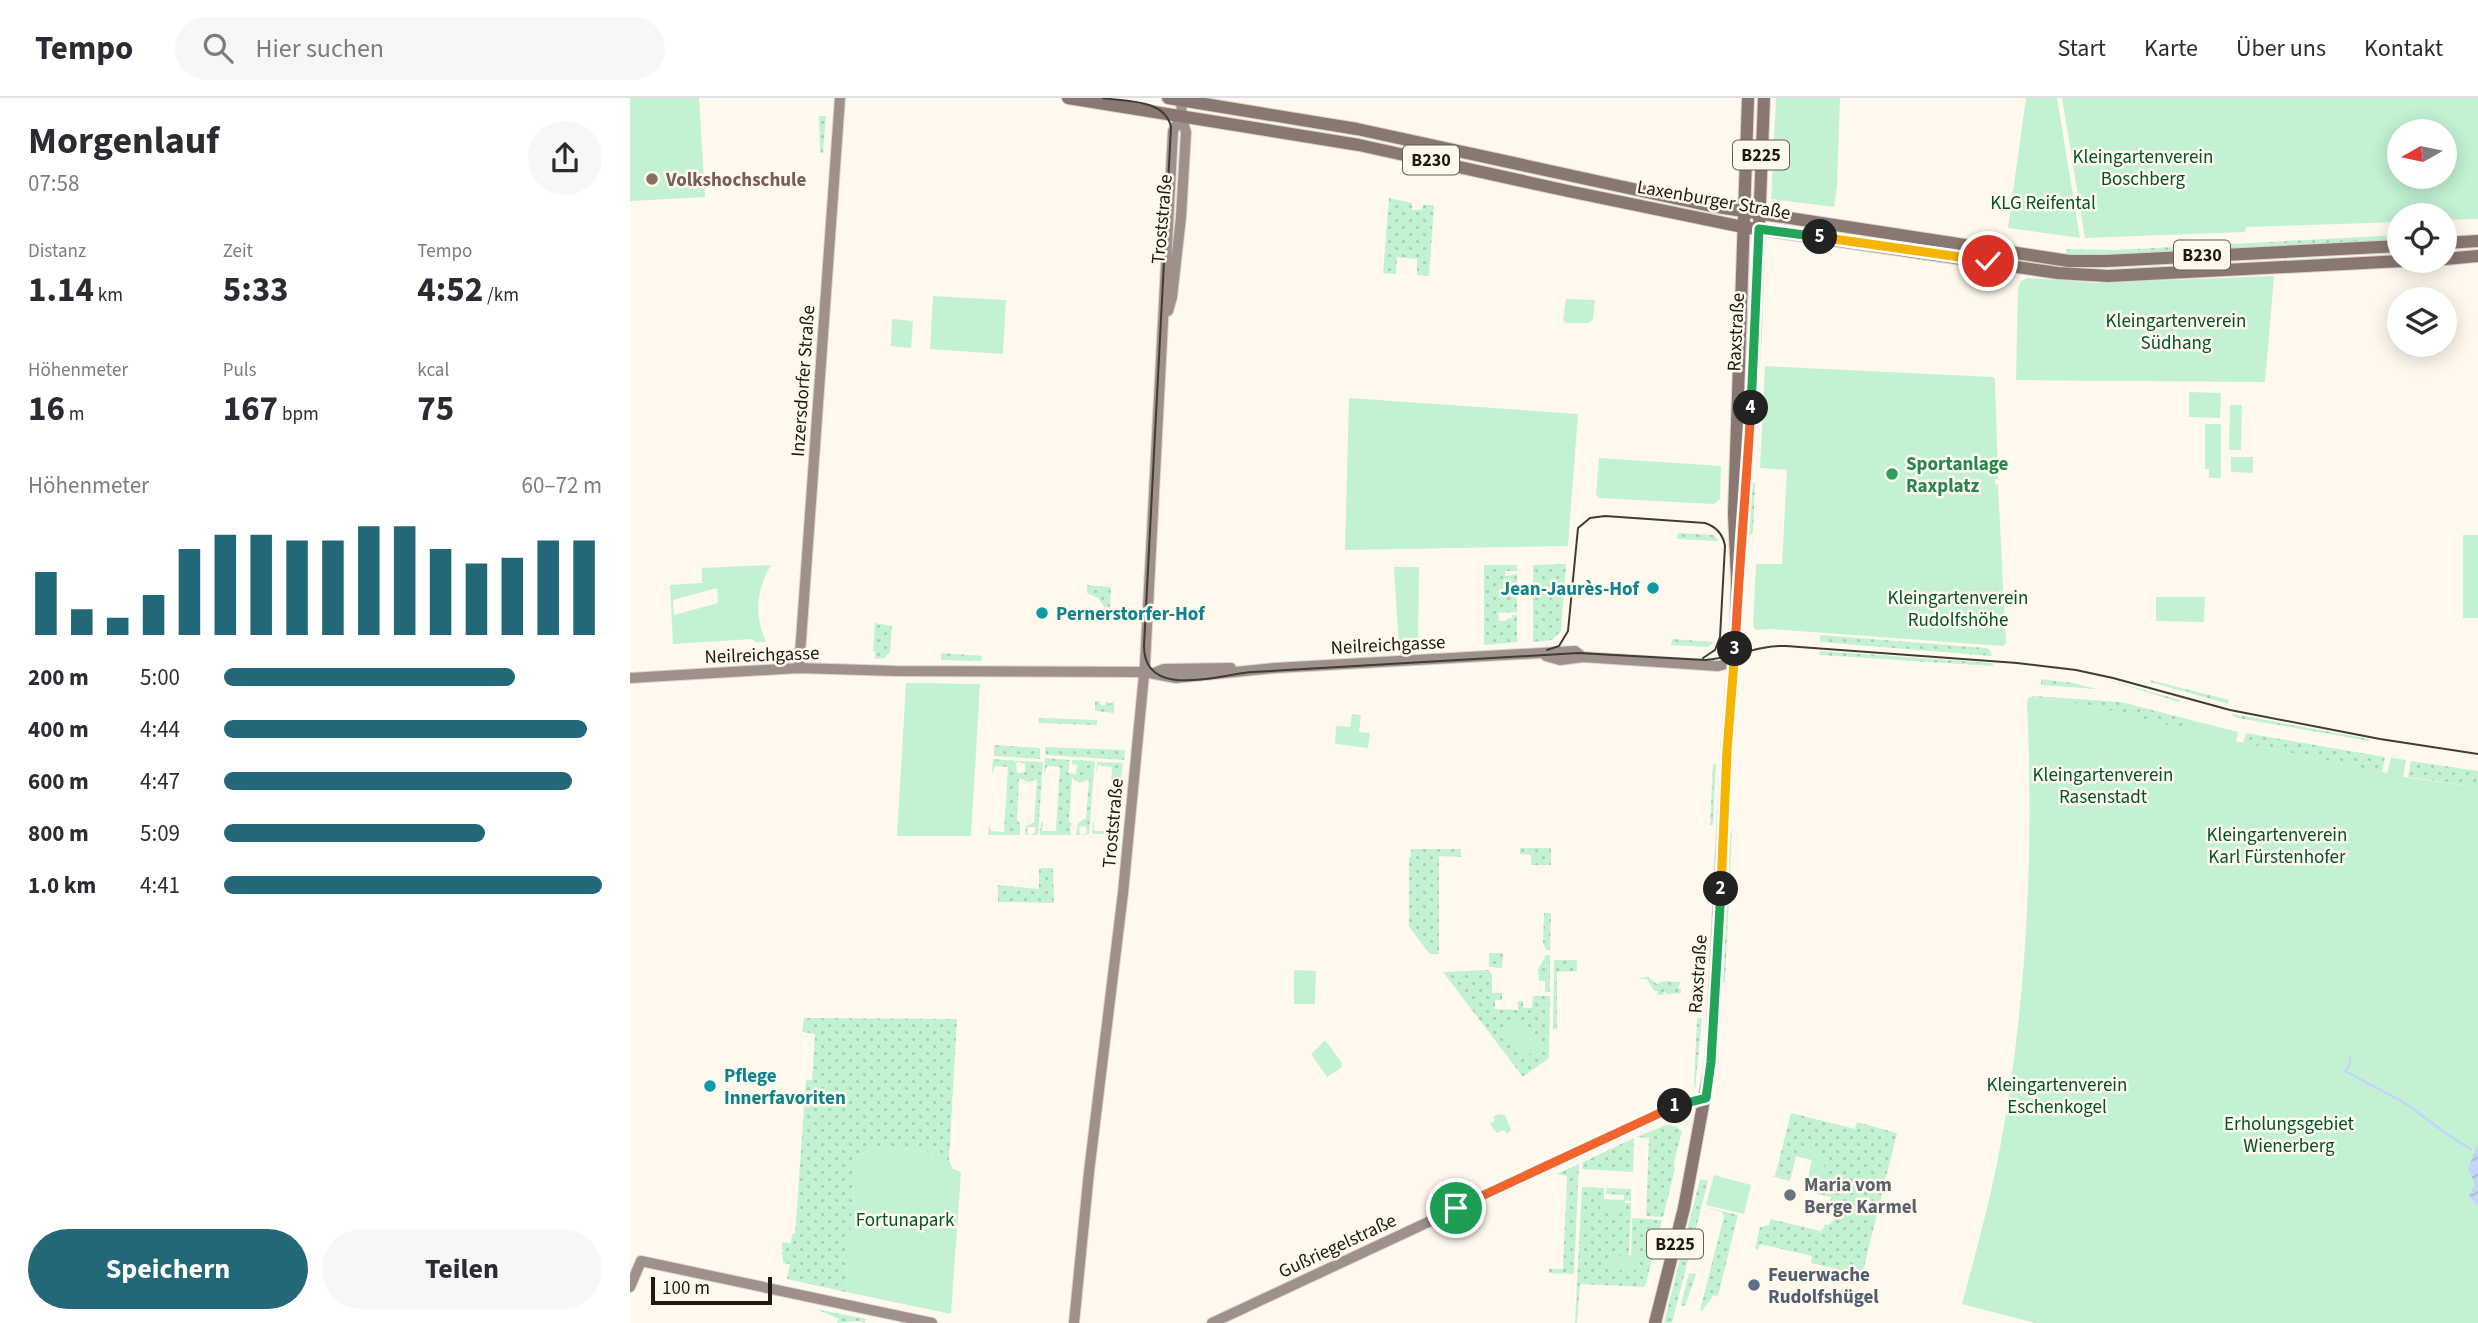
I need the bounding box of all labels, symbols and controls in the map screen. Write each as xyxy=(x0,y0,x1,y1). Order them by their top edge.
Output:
search box xyxy=(175,17,665,80)
text: Tempo xyxy=(35,25,133,72)
icon: search xyxy=(199,29,237,67)
text: Hier suchen xyxy=(255,30,384,67)
text: Start xyxy=(2058,31,2106,66)
text: Karte xyxy=(2144,31,2198,66)
text: Über uns xyxy=(2236,31,2326,66)
text: Kontakt xyxy=(2364,31,2443,66)
text: Morgenlauf xyxy=(28,114,219,168)
north arrow xyxy=(2387,119,2457,189)
map controls xyxy=(2387,119,2457,357)
button: share xyxy=(528,121,602,195)
road number: B225 xyxy=(1733,140,1789,170)
park label: Kleingartenverein Boschberg xyxy=(2073,144,2213,193)
road number: B230 xyxy=(1403,146,1459,174)
text: 07:58 xyxy=(28,167,79,200)
place label: Volkshochschule xyxy=(665,167,807,194)
marker: Volkshochschule xyxy=(644,171,660,187)
street label: Troststraße xyxy=(1145,173,1180,265)
street label: Laxenburger Straße xyxy=(1635,174,1793,227)
park label: KLG Reifental xyxy=(1990,190,2096,217)
button: locate xyxy=(2387,203,2457,273)
pin: 5 xyxy=(1802,220,1838,254)
text: 5 xyxy=(1814,223,1825,250)
pin xyxy=(1958,231,2018,291)
text: Distanz xyxy=(28,238,86,265)
text: Zeit xyxy=(223,238,253,265)
text: Tempo xyxy=(417,238,472,265)
road number: B230 xyxy=(2174,240,2230,270)
icon: check xyxy=(1969,242,2007,280)
text: 1.14 xyxy=(28,265,94,315)
text: 5:33 xyxy=(223,265,289,315)
text: 4:52 xyxy=(417,265,483,315)
text: km xyxy=(94,282,123,309)
text: /km xyxy=(483,282,519,309)
button: layers xyxy=(2387,287,2457,357)
street label: Raxstraße xyxy=(1721,292,1752,372)
street label: Inzersdorfer Straße xyxy=(785,304,822,458)
park label: Kleingartenverein Südhang xyxy=(2106,308,2246,357)
text: Höhenmeter xyxy=(28,357,128,384)
text: Puls xyxy=(223,357,257,384)
text: kcal xyxy=(417,357,449,384)
text: 16 xyxy=(28,384,65,434)
text: 167 xyxy=(223,384,278,434)
text: 75 xyxy=(417,384,454,434)
pin: 4 xyxy=(1734,390,1768,426)
text: 4 xyxy=(1745,394,1756,421)
text: m xyxy=(65,401,85,428)
text: bpm xyxy=(278,401,319,428)
place label: Sportanlage Raxplatz xyxy=(1906,451,2009,500)
marker: Sportanlage Raxplatz xyxy=(1884,466,1900,482)
text: Höhenmeter xyxy=(28,469,149,502)
text: 60–72 m xyxy=(522,469,602,502)
place label: Jean-Jaurès-Hof xyxy=(1501,576,1641,603)
marker: Jean-Jaurès-Hof xyxy=(1645,580,1661,596)
park label: Kleingartenverein Rudolfshöhe xyxy=(1888,585,2028,634)
place label: Pernerstorfer-Hof xyxy=(1056,601,1206,628)
marker: Pernerstorfer-Hof xyxy=(1034,605,1050,621)
street label: Neilreichgasse xyxy=(1330,629,1446,662)
pin: 3 xyxy=(1718,632,1752,666)
text: 3 xyxy=(1729,635,1740,662)
street label: Neilreichgasse xyxy=(704,640,820,671)
text: 200 m xyxy=(28,661,89,694)
text: 5:00 xyxy=(140,661,180,694)
text: 400 m xyxy=(28,713,89,746)
text: 4:44 xyxy=(140,713,180,746)
park label: Kleingartenverein Rasenstadt xyxy=(2033,762,2173,811)
text: 600 m xyxy=(28,765,89,798)
text: 4:47 xyxy=(140,765,180,798)
street label: Troststraße xyxy=(1096,777,1131,869)
text: 800 m xyxy=(28,817,89,850)
text: 5:09 xyxy=(140,817,180,850)
park label: Kleingartenverein Karl Fürstenhofer xyxy=(2207,822,2347,871)
text: 1.0 km xyxy=(28,869,96,902)
text: 4:41 xyxy=(140,869,180,902)
pin: 2 xyxy=(1704,872,1738,906)
text: 2 xyxy=(1715,875,1726,902)
street label: Raxstraße xyxy=(1682,934,1715,1014)
place label: Pflege Innerfavoriten xyxy=(724,1063,846,1112)
park label: Kleingartenverein Eschenkogel xyxy=(1987,1072,2127,1121)
marker: Pflege Innerfavoriten xyxy=(702,1078,718,1094)
pin: 1 xyxy=(1658,1088,1692,1124)
text: 1 xyxy=(1669,1092,1680,1119)
park label: Erholungsgebiet Wienerberg xyxy=(2224,1111,2355,1160)
place label: Maria vom Berge Karmel xyxy=(1804,1172,1918,1221)
pin xyxy=(1426,1178,1486,1238)
marker: Maria vom Berge Karmel xyxy=(1782,1187,1798,1203)
icon: arrive xyxy=(1437,1189,1475,1227)
park label: Fortunapark xyxy=(856,1207,955,1234)
street label: Gußriegelstraße xyxy=(1274,1207,1401,1285)
button: Speichern xyxy=(28,1229,308,1309)
button: Teilen xyxy=(322,1229,602,1309)
road number: B225 xyxy=(1647,1230,1703,1259)
place label: Feuerwache Rudolfshügel xyxy=(1768,1262,1879,1311)
scale bar xyxy=(651,1274,772,1306)
text: 100 m xyxy=(662,1275,710,1302)
marker: Feuerwache Rudolfshügel xyxy=(1746,1277,1762,1293)

